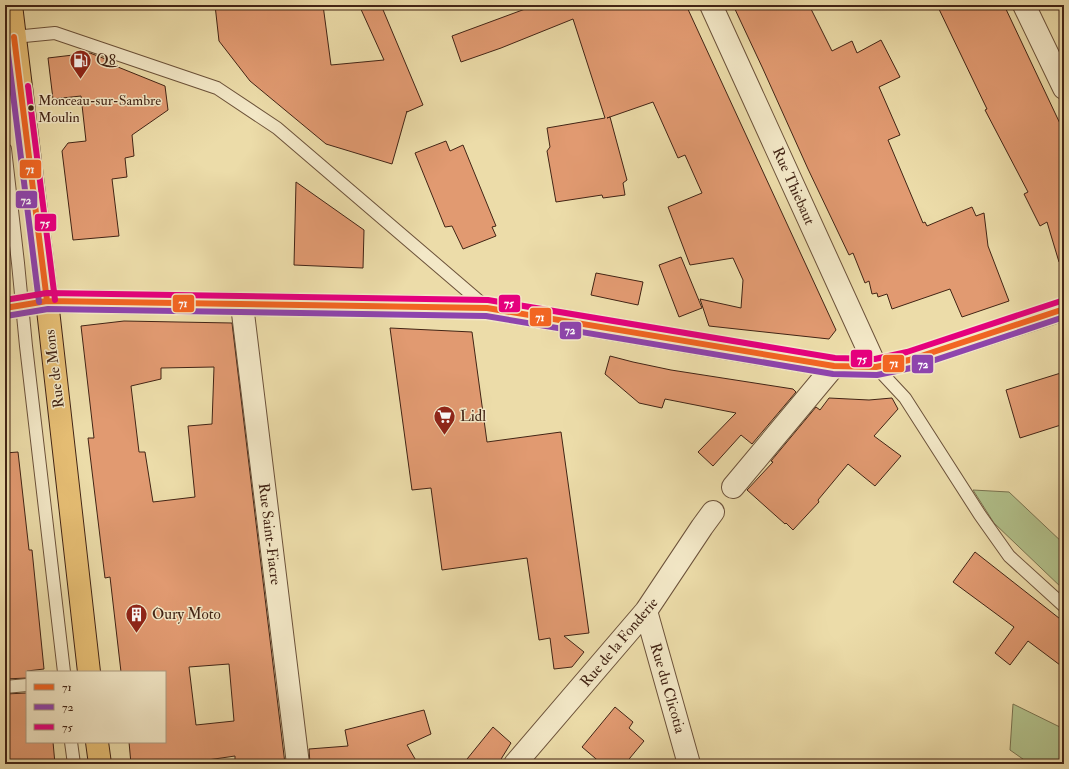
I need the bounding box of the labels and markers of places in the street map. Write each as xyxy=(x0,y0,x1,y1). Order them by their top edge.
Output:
fuel station icon: Q8 xyxy=(67,47,93,80)
place label: Q8 xyxy=(96,51,118,70)
place label: Monceau-sur-Sambre Moulin xyxy=(38,92,161,126)
marker: Monceau-sur-Sambre Moulin xyxy=(26,103,36,113)
supermarket icon: Lidl xyxy=(432,403,458,436)
place label: Lidl xyxy=(460,407,486,426)
building icon: Oury Moto xyxy=(124,601,150,634)
place label: Oury Moto xyxy=(152,605,221,624)

